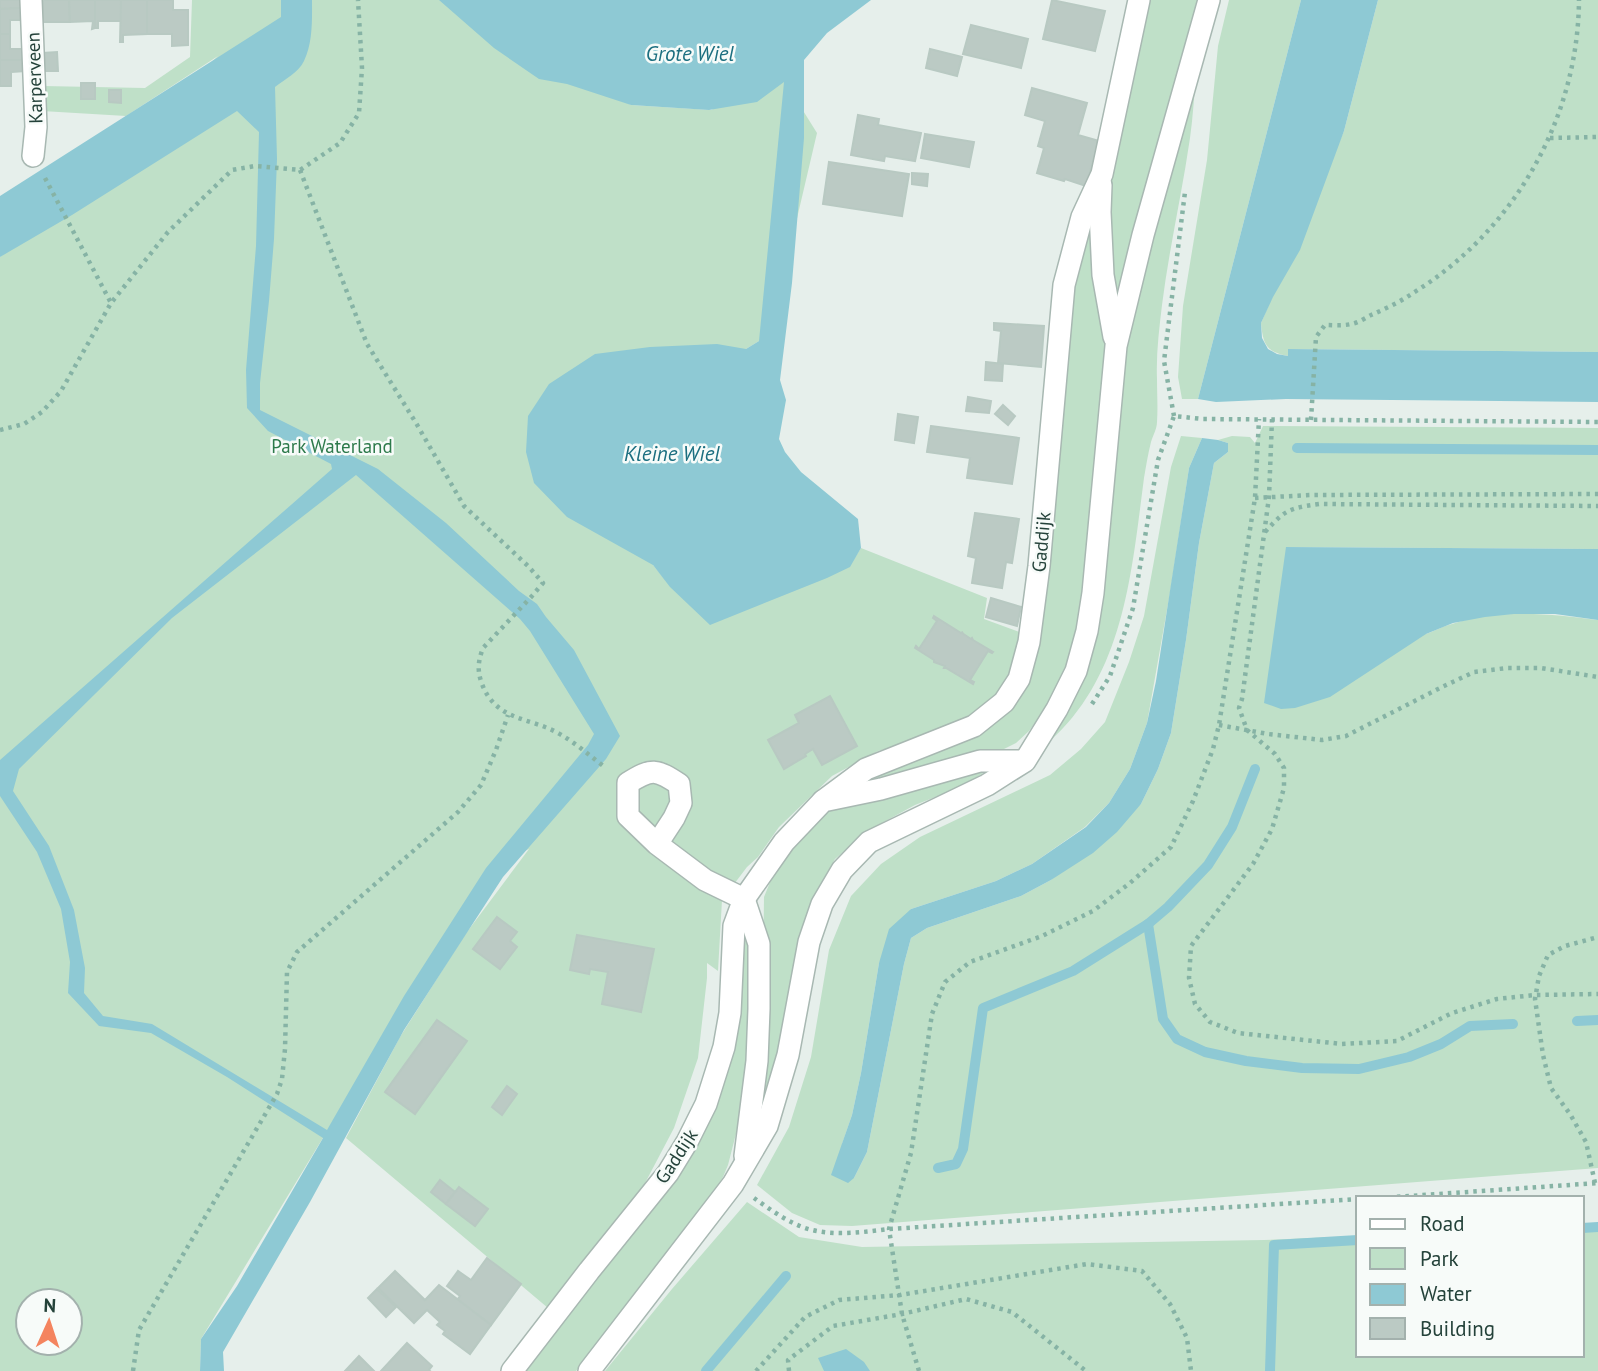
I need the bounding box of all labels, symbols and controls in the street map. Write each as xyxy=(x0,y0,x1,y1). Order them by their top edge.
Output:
street label: Karperveen xyxy=(20,32,48,124)
water label: Grote Wiel xyxy=(646,40,735,67)
park label: Park Waterland xyxy=(271,434,393,458)
water label: Kleine Wiel xyxy=(624,440,720,467)
street label: Gaddijk xyxy=(1026,511,1056,573)
street label: Gaddijk xyxy=(649,1124,703,1188)
legend xyxy=(1356,1196,1584,1357)
text: Road xyxy=(1420,1210,1464,1237)
text: Park xyxy=(1420,1245,1459,1272)
text: Water xyxy=(1420,1280,1472,1307)
north arrow xyxy=(14,1287,84,1357)
text: N xyxy=(43,1293,57,1317)
text: Building xyxy=(1420,1315,1495,1342)

